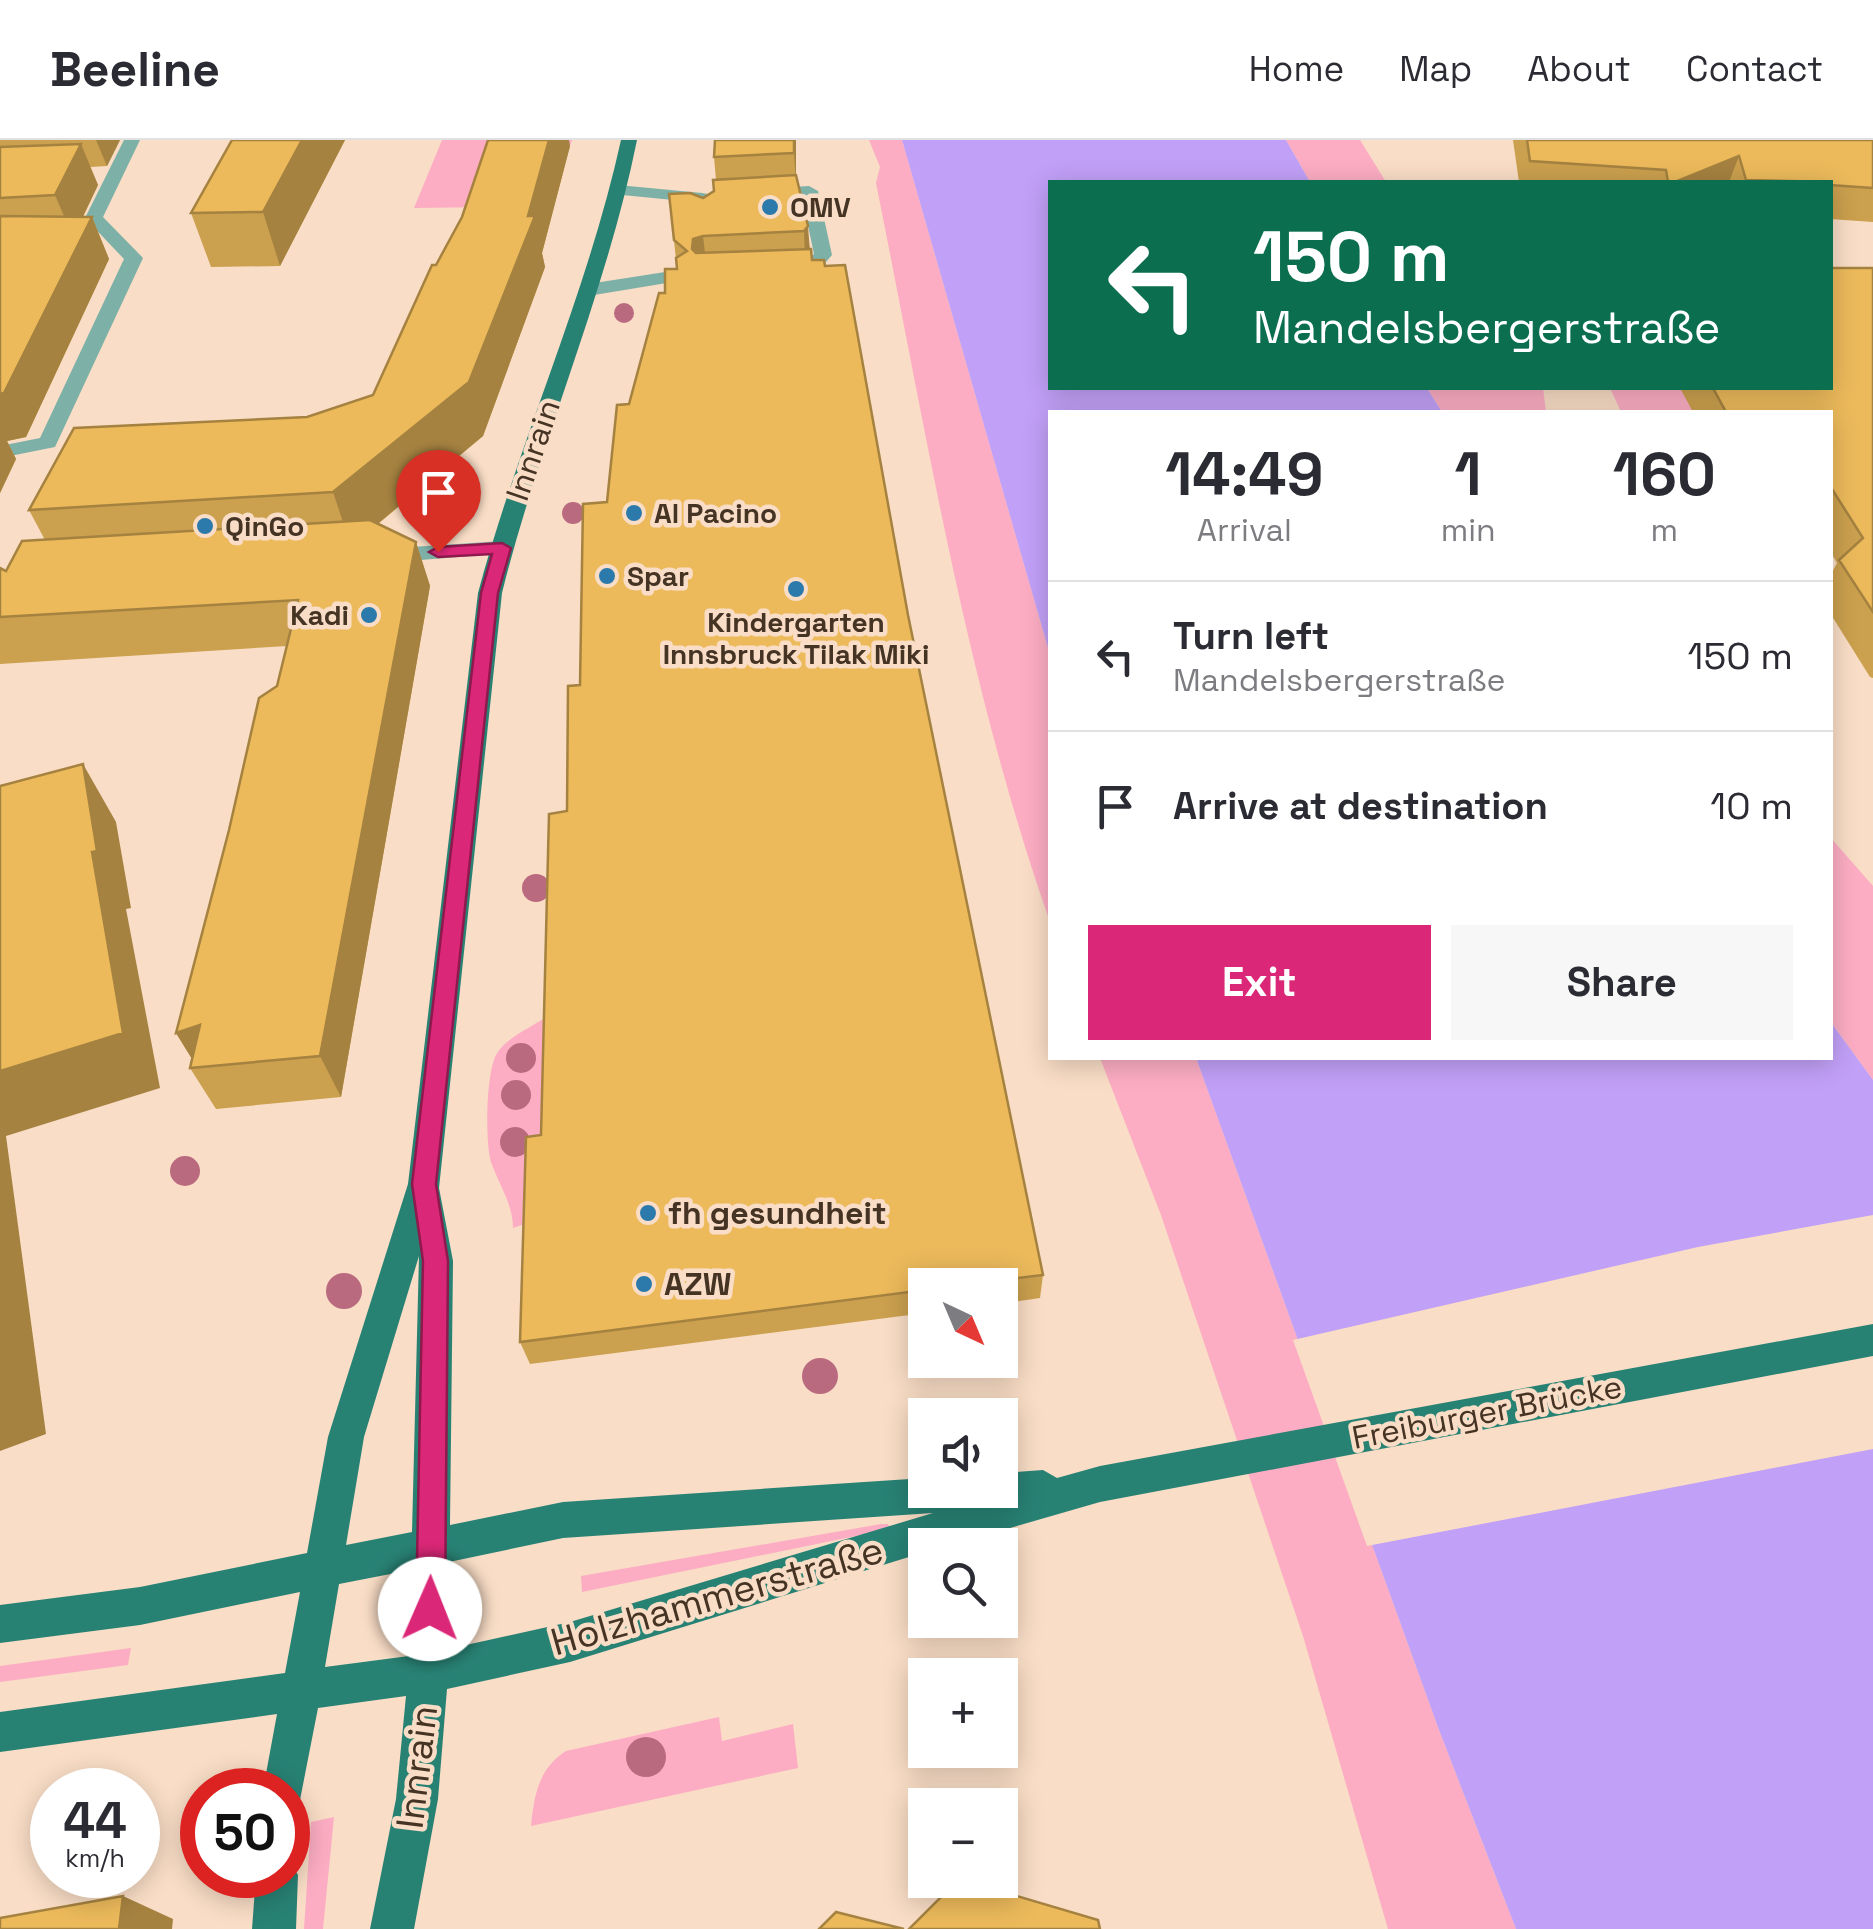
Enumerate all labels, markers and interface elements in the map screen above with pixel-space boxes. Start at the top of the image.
text: Beeline [50,39,220,100]
text: Home [1249,47,1344,91]
text: Map [1399,47,1472,91]
text: About [1527,47,1631,91]
text: Contact [1686,47,1823,91]
place label: OMV [790,189,851,225]
marker: OMV [759,196,781,218]
text: 150 m [1253,212,1450,301]
icon: left [1088,220,1218,350]
text: Mandelsbergerstraße [1253,299,1720,356]
street label: Innrain [497,394,569,506]
text: 14:49 [1165,436,1324,513]
text: 1 [1455,436,1482,513]
text: 160 [1613,436,1716,513]
pin [396,450,481,553]
icon: arrive [411,465,466,520]
place label: Al Pacino [654,495,777,531]
marker: Al Pacino [623,502,645,524]
place label: QinGo [225,508,304,544]
text: Arrival [1197,510,1292,550]
text: min [1441,510,1496,550]
text: m [1651,510,1678,550]
marker: QinGo [194,515,216,537]
place label: Spar [627,558,689,594]
marker: Spar [596,565,618,587]
marker: Kindergarten Innsbruck Tilak Miki [785,578,807,600]
place label: Kadi [290,597,349,633]
marker: Kadi [358,604,380,626]
place label: Kindergarten Innsbruck Tilak Miki [663,604,929,672]
text: Turn left [1173,612,1329,660]
icon: left [1088,629,1143,684]
text: 150 m [1688,632,1793,680]
text: Mandelsbergerstraße [1173,660,1505,700]
icon: arrive [1088,779,1143,834]
text: Arrive at destination [1173,782,1548,830]
text: 10 m [1710,782,1793,830]
button: Exit [1088,925,1431,1040]
button: Share [1451,925,1793,1040]
place label: fh gesundheit [668,1193,887,1233]
marker: fh gesundheit [637,1202,659,1224]
place label: AZW [664,1264,731,1304]
north arrow [908,1268,1018,1378]
map controls [908,1268,1018,1898]
marker: AZW [633,1273,655,1295]
street label: Freiburger Brücke [1349,1366,1625,1458]
button: sound [908,1398,1018,1508]
street label: Holzhammerstraße [545,1526,889,1666]
button: search [908,1528,1018,1638]
position arrow [378,1557,482,1661]
button: + [908,1658,1018,1768]
street label: Innrain [386,1703,448,1831]
speed limit sign: 50 [180,1768,310,1898]
button: − [908,1788,1018,1898]
text: 44 [63,1789,127,1853]
text: km/h [65,1842,125,1874]

